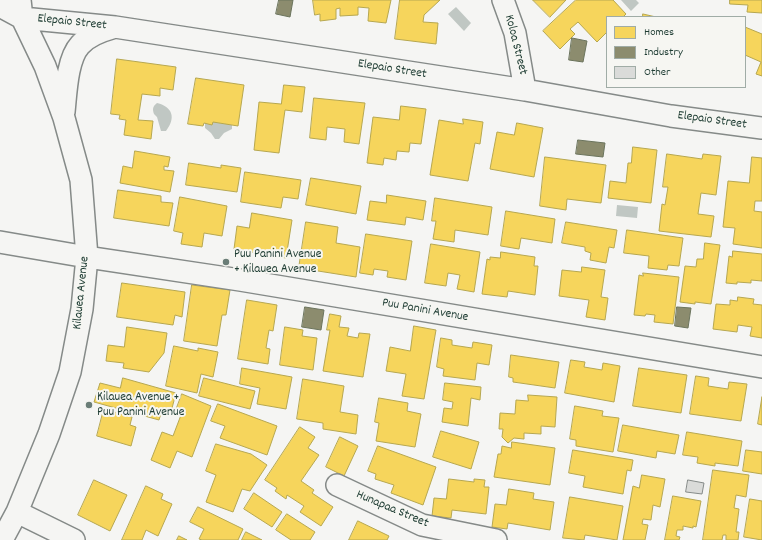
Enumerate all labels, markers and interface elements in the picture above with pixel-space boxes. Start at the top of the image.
street label: Elepaio Street [37,12,107,34]
street label: Koloa Street [500,13,530,77]
legend [606,16,746,88]
text: Homes [644,24,674,41]
text: Industry [644,44,683,61]
street label: Elepaio Street [356,57,428,83]
text: Other [644,64,671,81]
street label: Elepaio Street [676,108,748,134]
place label: Puu Panini Avenue + Kilauea Avenue [234,247,321,278]
street label: Kilauea Avenue [70,256,94,330]
marker: Puu Panini Avenue + Kilauea Avenue [221,257,231,267]
street label: Puu Panini Avenue [381,296,469,326]
place label: Kilauea Avenue + Puu Panini Avenue [97,390,184,421]
marker: Kilauea Avenue + Puu Panini Avenue [84,400,94,410]
street label: Hunapaa Street [353,488,431,532]

